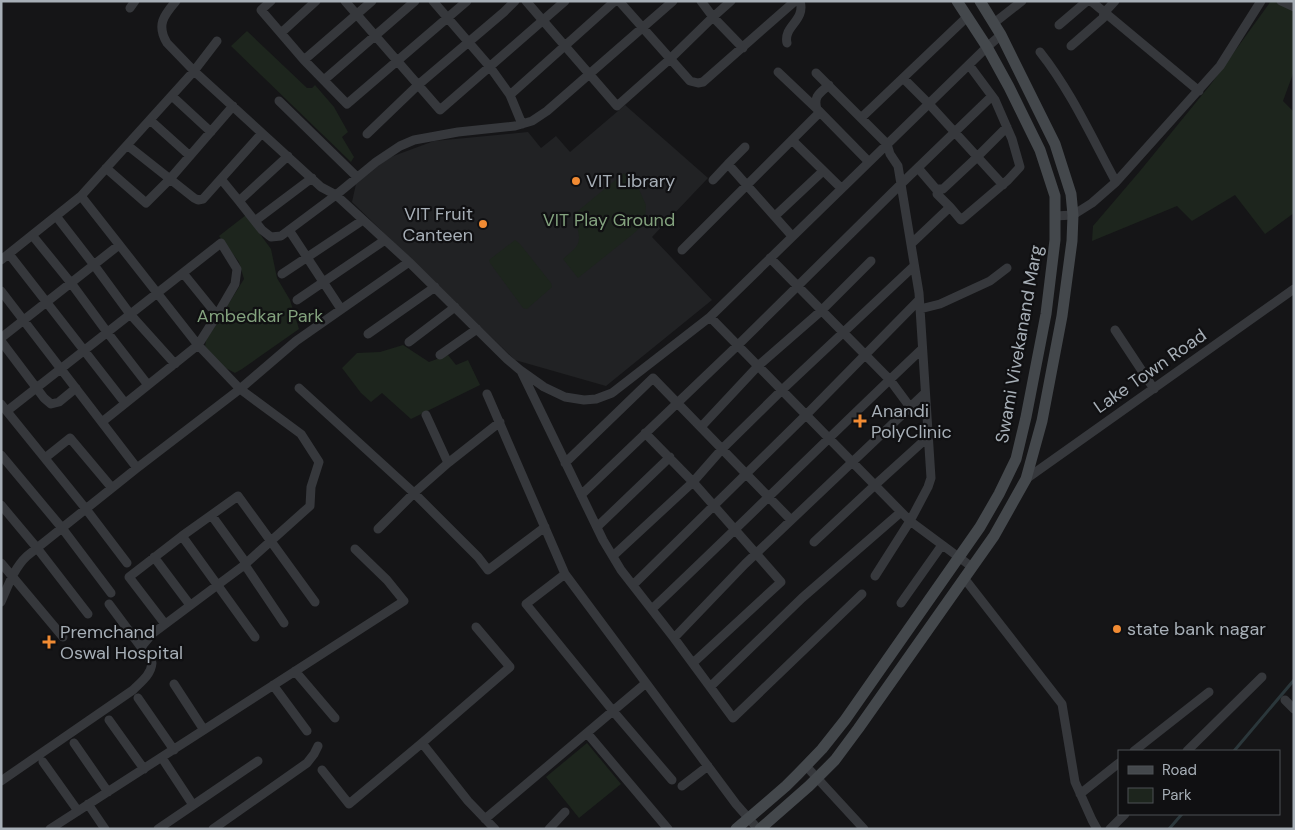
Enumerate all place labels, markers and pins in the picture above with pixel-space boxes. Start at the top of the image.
place label: VIT Library [586,169,675,193]
marker: VIT Library [570,175,582,187]
place label: VIT Fruit Canteen [402,202,473,247]
marker: VIT Fruit Canteen [477,218,489,230]
place label: Anandi PolyClinic [871,399,952,444]
marker: Anandi PolyClinic [853,414,867,428]
place label: state bank nagar [1127,617,1266,641]
place label: Premchand Oswal Hospital [60,620,183,665]
marker: state bank nagar [1111,623,1123,635]
marker: Premchand Oswal Hospital [42,635,56,649]

